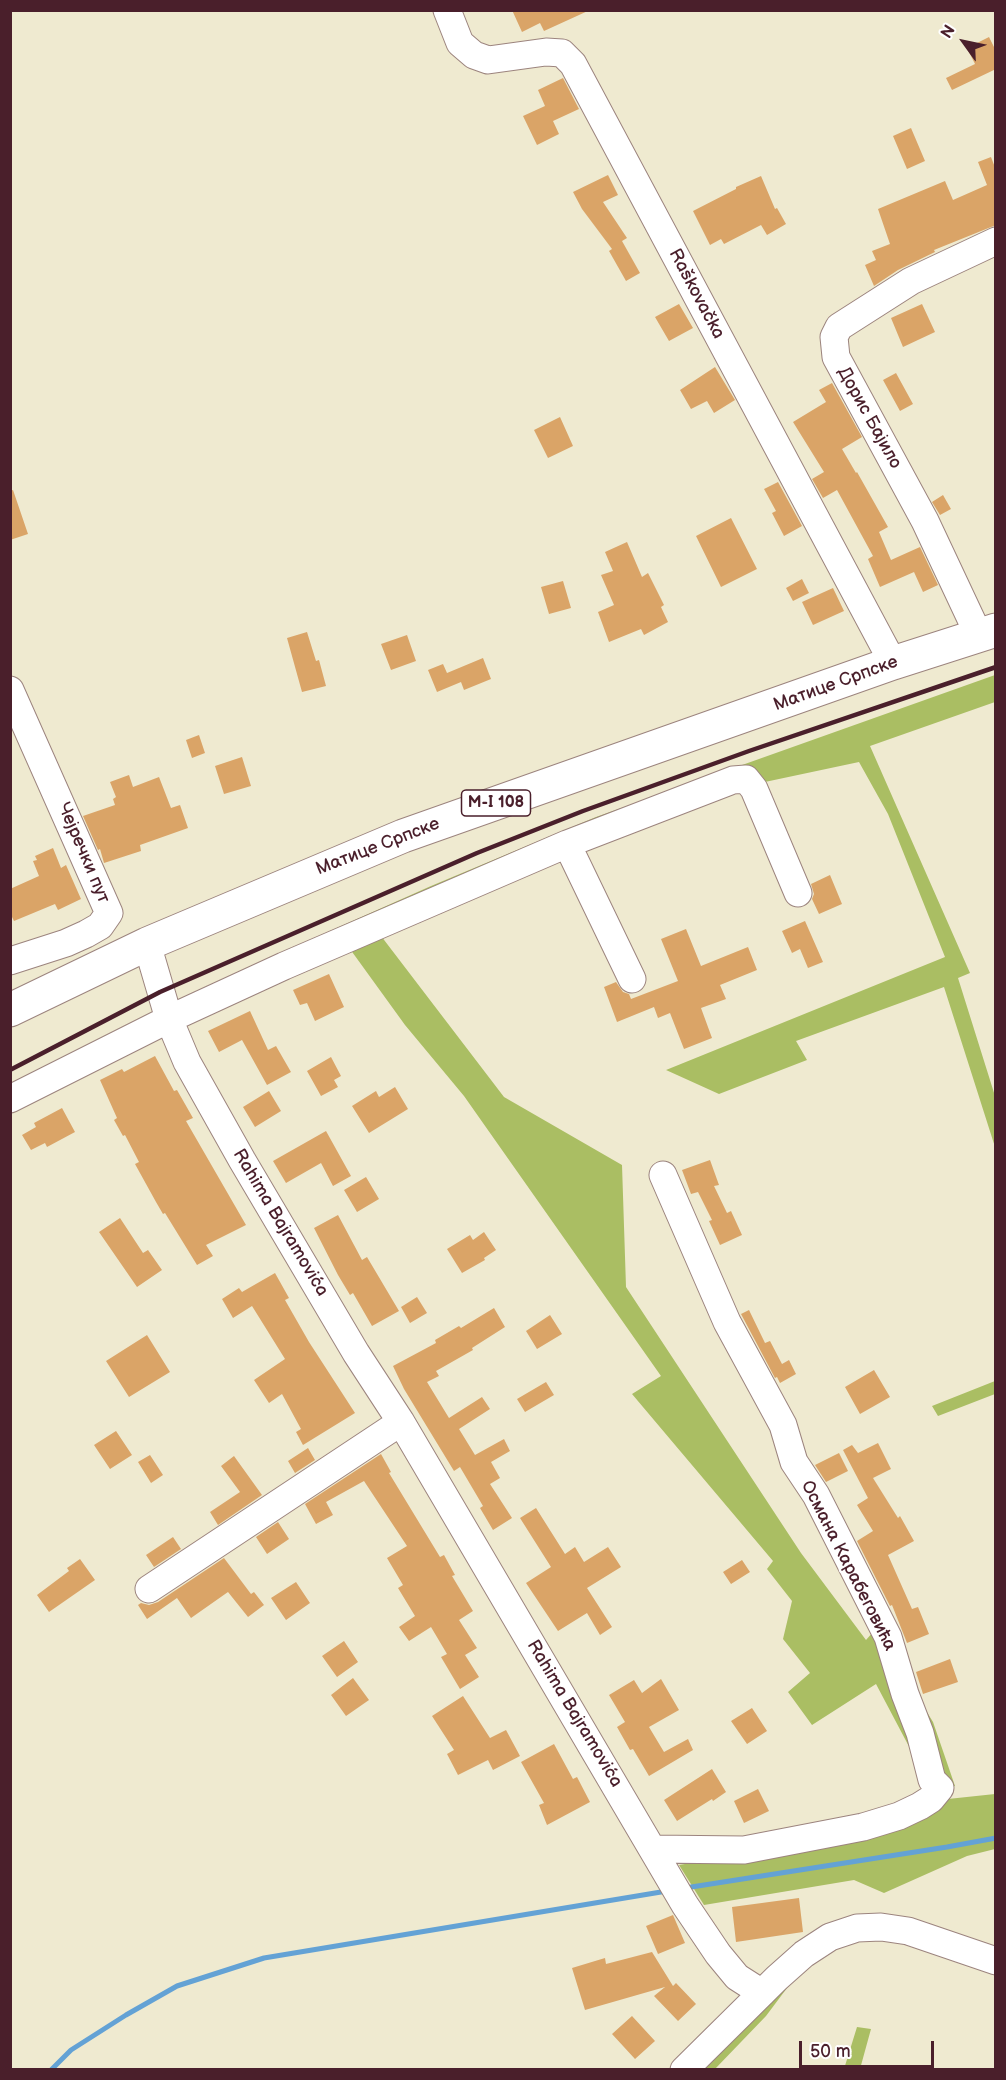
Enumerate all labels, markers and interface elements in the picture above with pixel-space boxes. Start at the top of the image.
north arrow [934,12,994,72]
text: N [937,22,960,42]
street label: Raškovačka [663,245,729,343]
street label: Дорис Бајило [832,363,906,473]
street label: Матице Српске [771,651,901,717]
road number: M-I 108 [462,790,530,816]
street label: Чејречки пут [52,799,114,907]
street label: Матице Српске [313,813,443,881]
street label: Rahima Bajramovića [227,1145,333,1301]
street label: Османа Карабеговића [796,1477,900,1655]
street label: Rahima Bajramovića [521,1636,627,1792]
scale bar [802,2029,937,2067]
text: 50 m [810,2041,851,2062]

